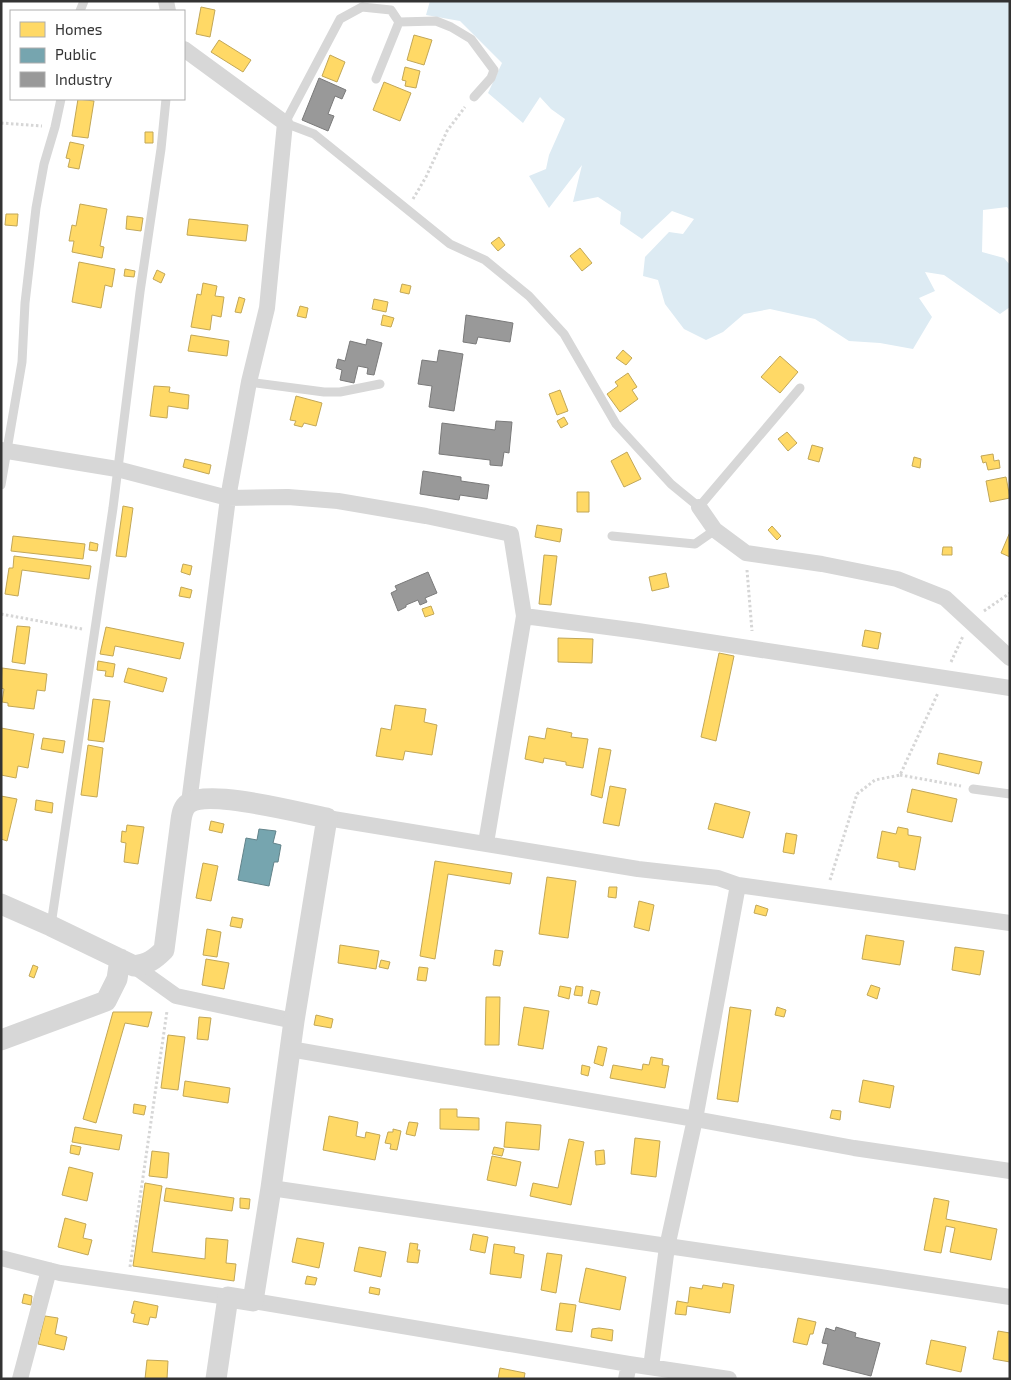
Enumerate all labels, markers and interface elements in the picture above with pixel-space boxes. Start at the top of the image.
legend [10,10,185,100]
text: Homes [55,20,102,38]
text: Public [55,45,96,63]
text: Industry [55,70,112,88]

